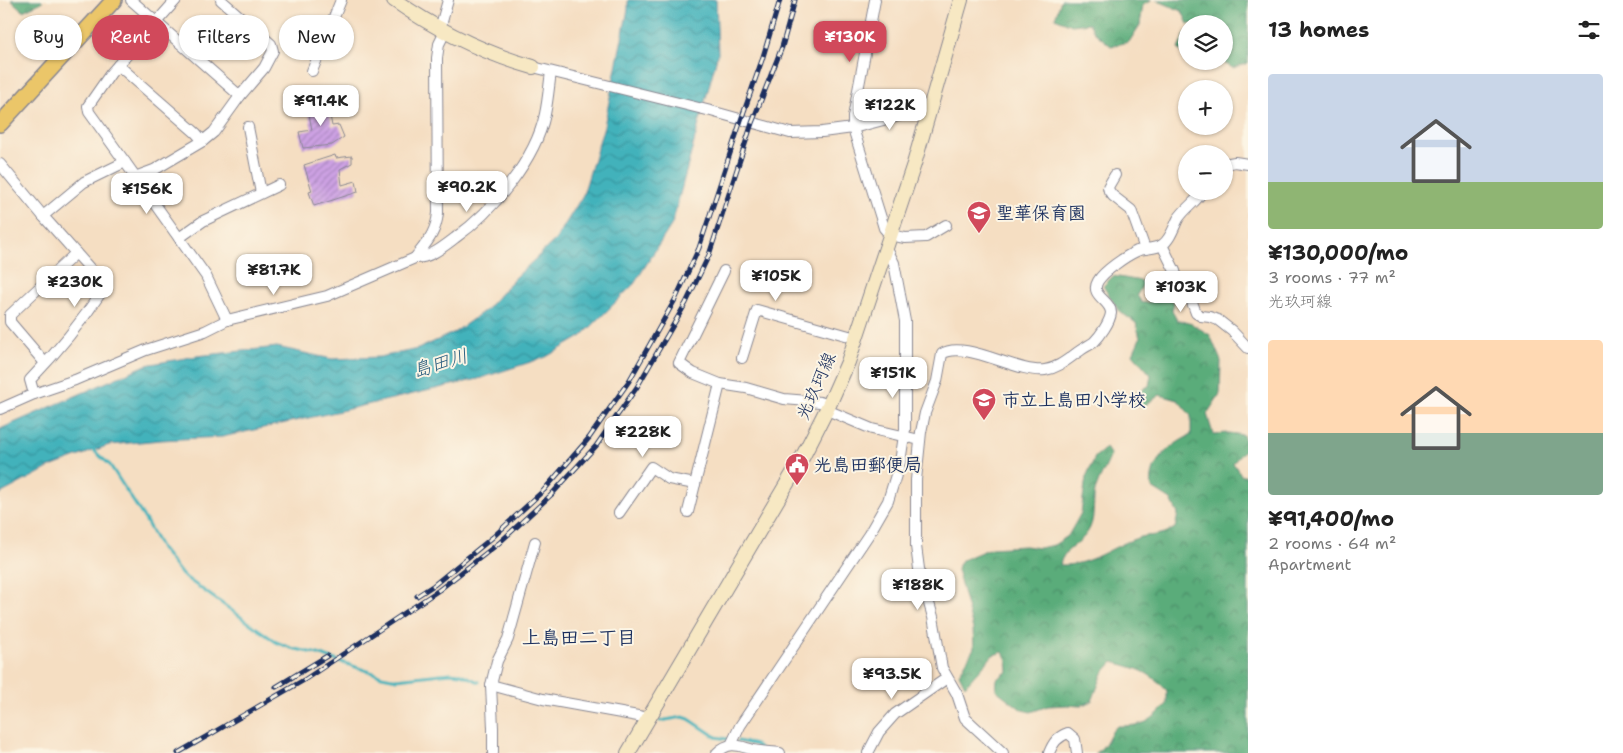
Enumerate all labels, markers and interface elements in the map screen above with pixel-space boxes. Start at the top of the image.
chip: Buy [15,15,82,60]
chip: Rent [92,15,169,60]
chip: Filters [179,15,269,60]
chip: New [279,15,354,60]
map controls [1178,15,1233,200]
button: layers [1178,15,1233,70]
text: 13 homes [1268,16,1369,44]
icon: filters [1575,16,1603,44]
pin: ¥130K [815,20,885,63]
text: ¥130K [824,26,876,47]
button: + [1178,80,1233,135]
pin: ¥91.4K [280,84,362,127]
pin: ¥122K [855,88,925,131]
text: ¥91.4K [294,90,348,111]
text: ¥122K [865,94,915,115]
icon: home [1391,106,1481,196]
button: − [1178,145,1233,200]
pin: ¥90.2K [426,170,508,213]
pin: ¥156K [112,172,182,215]
text: ¥90.2K [438,176,496,197]
text: ¥156K [122,178,172,199]
school or university icon: 聖華保育園 [966,200,992,234]
place label: 聖華保育園 [996,201,1086,225]
text: ¥130,000/mo [1268,239,1409,267]
pin: ¥81.7K [233,254,315,296]
text: ¥81.7K [247,259,301,280]
pin: ¥105K [741,260,811,302]
text: ¥105K [751,265,801,286]
pin: ¥230K [40,266,110,308]
text: 3 rooms · 77 m² [1268,267,1396,288]
pin: ¥103K [1146,270,1216,313]
text: ¥230K [47,271,103,292]
text: ¥103K [1156,276,1206,297]
text: 光玖珂線 [1268,291,1332,312]
water label: 島田川 [409,343,471,383]
street label: 光玖珂線 [790,348,842,424]
pin: ¥151K [858,356,928,399]
text: ¥151K [870,362,916,383]
icon: home [1391,373,1481,463]
school or university icon: 市立上島田小学校 [971,387,997,421]
place label: 市立上島田小学校 [1002,388,1146,412]
pin: ¥228K [608,416,678,458]
text: ¥228K [615,421,671,442]
public building icon: 光島田郵便局 [784,452,810,486]
place label: 光島田郵便局 [814,453,922,477]
text: ¥91,400/mo [1268,505,1394,533]
text: 2 rooms · 64 m² [1268,533,1396,554]
text: Apartment [1268,554,1351,575]
pin: ¥188K [883,568,953,611]
text: ¥188K [892,574,944,595]
district label: 上島田二丁目 [522,625,636,650]
pin: ¥93.5K [851,658,933,700]
text: ¥93.5K [863,663,921,684]

